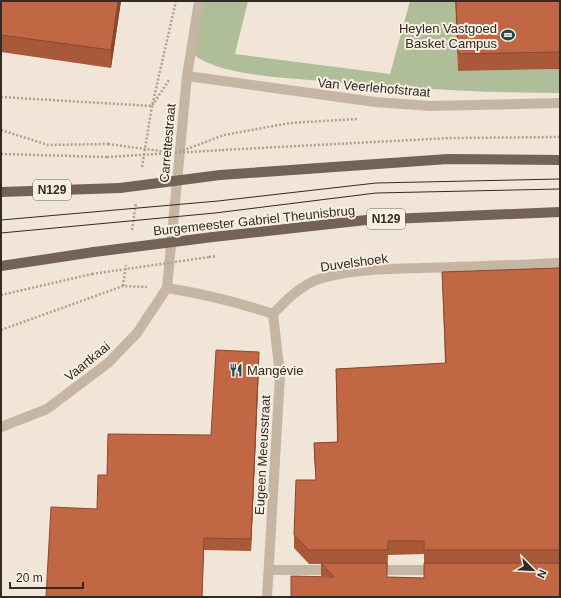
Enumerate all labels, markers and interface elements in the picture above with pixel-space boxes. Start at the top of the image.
place label: Heylen Vastgoed Basket Campus [399,21,497,51]
sports icon: Heylen Vastgoed Basket Campus [500,27,516,43]
street label: Van Veerlehofstraat [317,75,431,100]
street label: Carrettestraat [157,102,178,183]
road number: N129 [33,180,71,200]
street label: Burgemeester Gabriel Theunisbrug [152,202,356,239]
road number: N129 [367,209,405,229]
street label: Duvelshoek [319,250,389,275]
street label: Vaartkaai [62,339,113,384]
restaurant icon: Mangévie [228,362,244,378]
place label: Mangévie [247,363,303,378]
street label: Eugeen Meeusstraat [252,394,273,515]
north arrow [513,550,553,590]
scale bar [10,564,83,590]
text: N [535,568,549,580]
text: 20 m [16,571,43,585]

